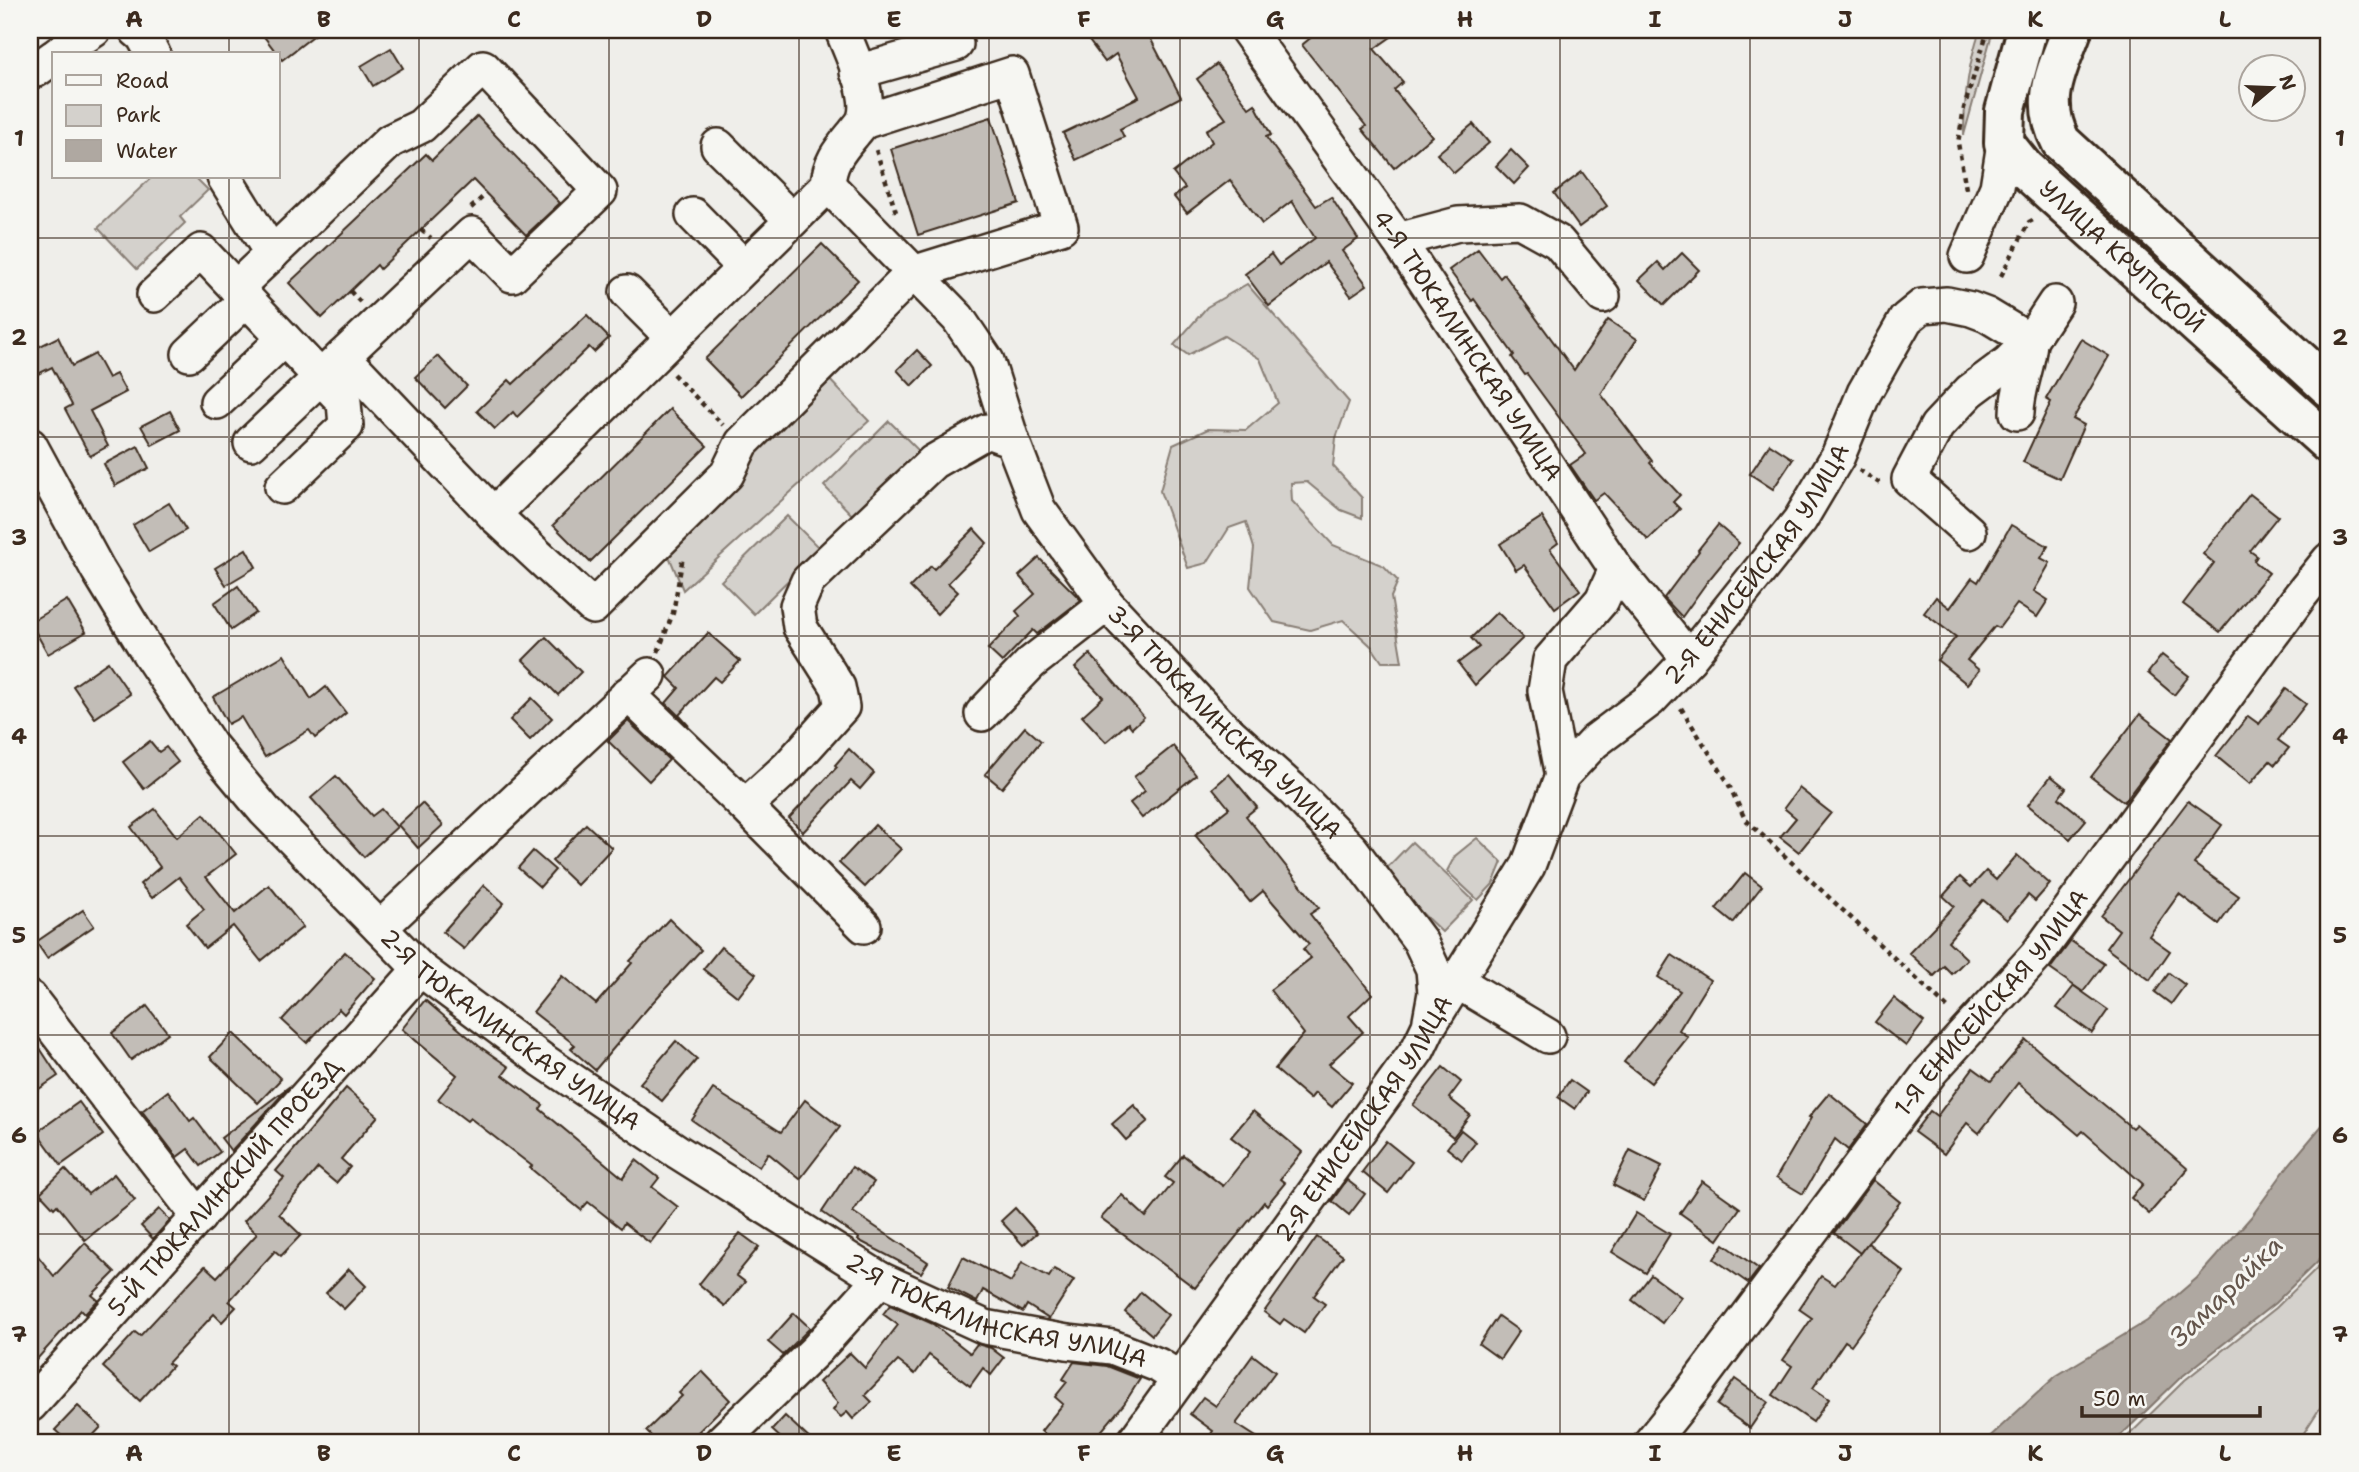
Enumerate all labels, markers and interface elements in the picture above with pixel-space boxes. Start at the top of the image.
text: A [125,4,143,34]
text: B [317,4,331,34]
text: C [507,4,521,34]
text: D [696,4,712,34]
text: E [886,4,902,34]
text: F [1077,4,1091,34]
text: G [1266,4,1285,34]
text: H [1457,4,1473,34]
text: I [1649,4,1662,34]
text: J [1838,4,1852,34]
text: K [2027,4,2043,34]
text: L [2219,4,2231,34]
legend [52,52,280,178]
north arrow [2236,52,2306,122]
text: Road [116,67,169,95]
text: N [2273,71,2302,94]
text: Park [116,101,161,129]
text: 1 [14,123,24,153]
text: 1 [2335,123,2345,153]
text: Water [116,137,178,165]
street label: УЛИЦА КРУПСКОЙ [2032,173,2212,340]
street label: 4-Я ТЮКАЛИНСКАЯ УЛИЦА [1365,203,1569,488]
text: 2 [11,322,27,352]
text: 2 [2332,322,2348,352]
street label: 2-Я ЕНИСЕЙСКАЯ УЛИЦА [1657,440,1857,691]
text: 3 [11,522,27,552]
text: 3 [2332,522,2348,552]
street label: 3-Я ТЮКАЛИНСКАЯ УЛИЦА [1100,598,1349,846]
text: 4 [11,721,27,751]
text: 4 [2332,721,2348,751]
street label: 1-Я ЕНИСЕЙСКАЯ УЛИЦА [1887,883,2096,1123]
text: 5 [12,920,26,950]
text: 5 [2333,920,2347,950]
street label: 2-Я ТЮКАЛИНСКАЯ УЛИЦА [373,922,647,1138]
street label: 2-Я ЕНИСЕЙСКАЯ УЛИЦА [1268,989,1460,1248]
street label: 5-Й ТЮКАЛИНСКИЙ ПРОЕЗД [101,1051,349,1323]
text: 6 [11,1120,27,1150]
text: 6 [2332,1120,2348,1150]
water label: Замарайка [2161,1227,2290,1354]
street label: 2-Я ТЮКАЛИНСКАЯ УЛИЦА [840,1246,1152,1375]
text: 7 [11,1319,27,1349]
text: 7 [2332,1319,2348,1349]
scale bar [2082,1374,2261,1418]
text: 50 m [2093,1385,2146,1413]
text: A [125,1438,143,1468]
text: B [317,1438,331,1468]
text: C [507,1438,521,1468]
text: D [696,1438,712,1468]
text: E [886,1438,902,1468]
text: F [1077,1438,1091,1468]
text: G [1266,1438,1285,1468]
text: H [1457,1438,1473,1468]
text: I [1649,1438,1662,1468]
text: J [1838,1438,1852,1468]
text: K [2027,1438,2043,1468]
text: L [2219,1438,2231,1468]

